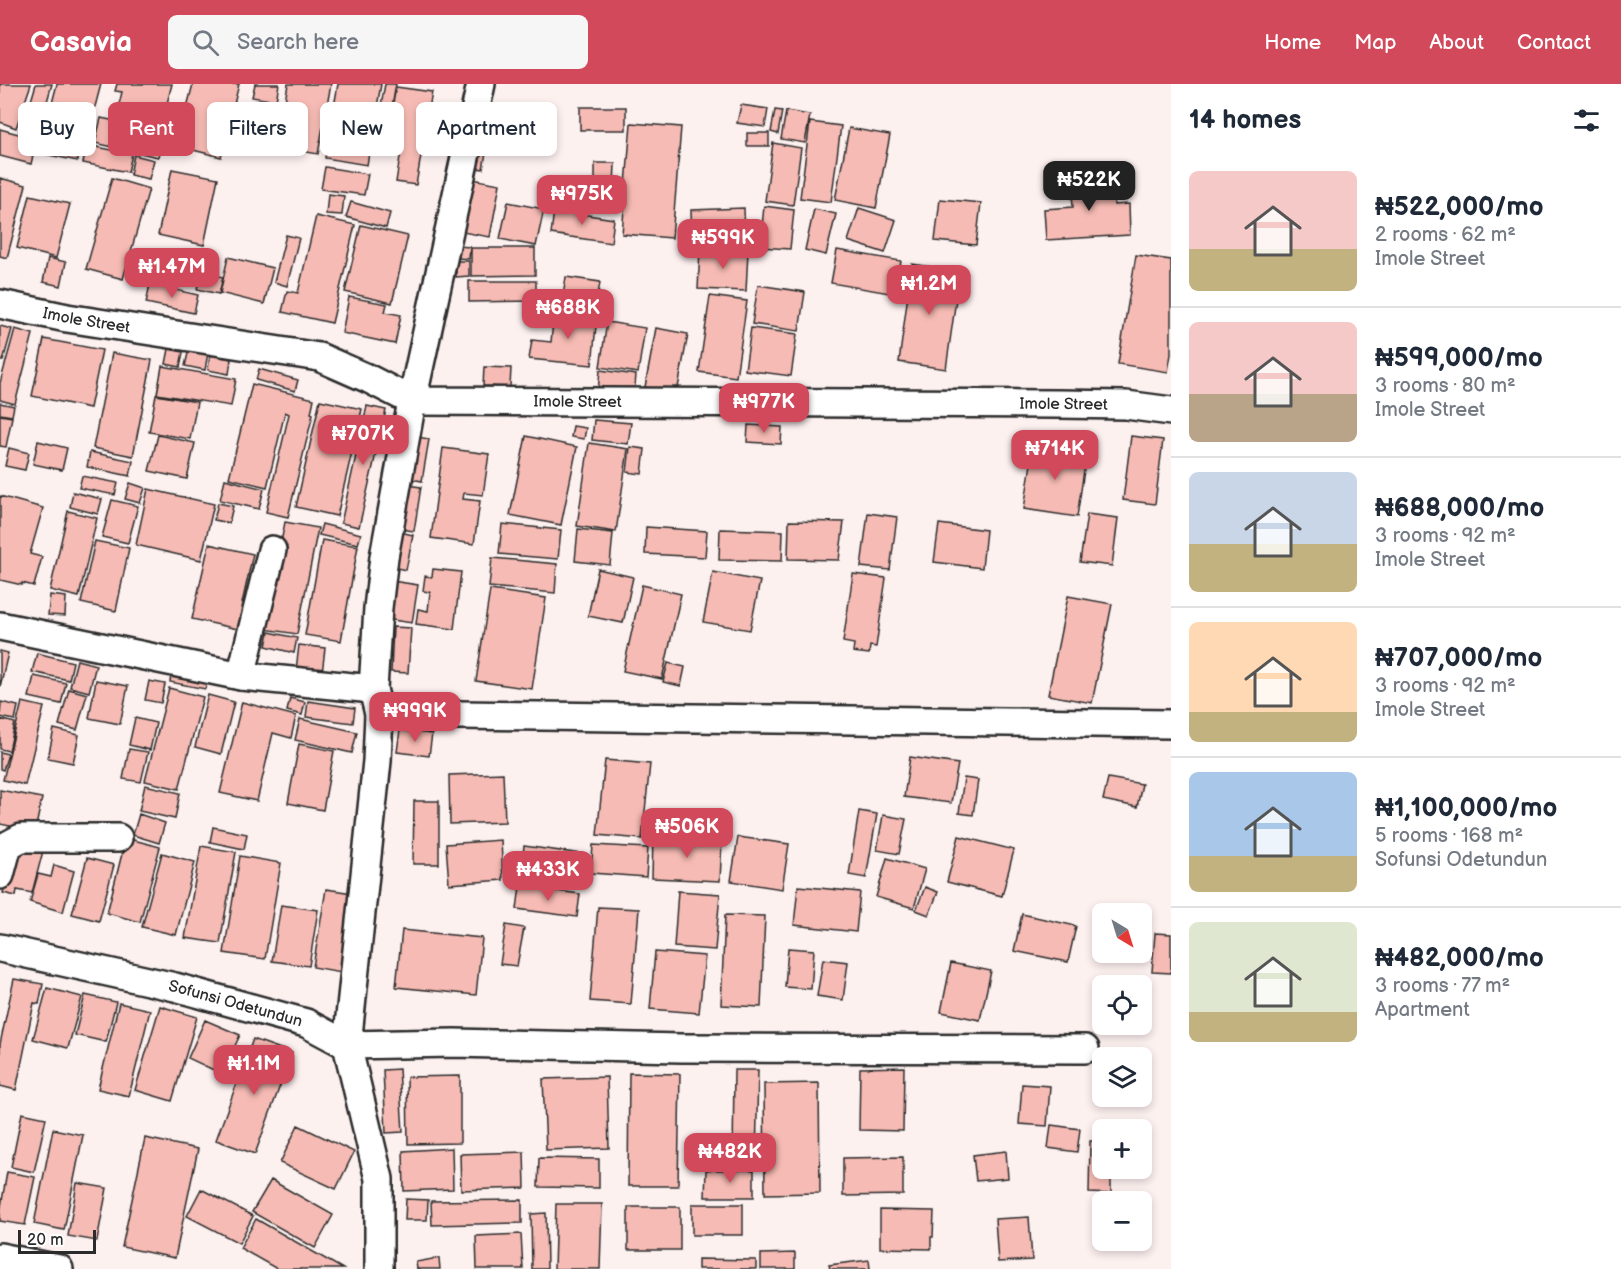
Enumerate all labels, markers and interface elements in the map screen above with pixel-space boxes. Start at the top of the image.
search box [168,15,588,69]
text: Casavia [30,26,132,59]
icon: search [189,26,222,59]
text: Search here [237,29,359,56]
text: Home [1264,30,1321,55]
text: Map [1354,30,1396,55]
text: About [1429,30,1484,55]
text: Contact [1517,30,1591,55]
chip: Buy [18,102,96,156]
chip: Rent [108,102,195,156]
chip: Filters [207,102,308,156]
chip: New [320,102,404,156]
chip: Apartment [416,102,557,156]
icon: filters [1570,104,1603,137]
text: 14 homes [1189,105,1301,136]
pin: ₦522K [1047,161,1131,212]
text: ₦522K [1057,168,1121,192]
pin: ₦975K [540,175,624,226]
text: ₦975K [551,182,613,206]
text: ₦522,000/mo [1375,192,1543,223]
icon: home [1237,195,1309,267]
pin: ₦599K [681,219,765,270]
text: 2 rooms · 62 m² [1375,223,1516,247]
text: ₦599K [691,226,755,250]
text: Imole Street [1375,247,1485,271]
pin: ₦1.47M [123,248,221,299]
text: ₦1.47M [138,255,206,279]
pin: ₦1.2M [887,265,971,316]
text: ₦1.2M [901,272,957,296]
pin: ₦688K [526,289,610,340]
text: ₦688K [536,296,600,320]
street label: Imole Street [41,304,131,337]
text: ₦599,000/mo [1375,343,1543,374]
icon: home [1237,346,1309,418]
text: 3 rooms · 80 m² [1375,374,1516,398]
pin: ₦977K [722,383,806,434]
text: ₦977K [733,390,795,414]
street label: Imole Street [533,392,622,411]
street label: Imole Street [1019,394,1108,414]
text: Imole Street [1375,398,1485,422]
pin: ₦707K [321,415,405,466]
text: ₦707K [332,422,394,446]
pin: ₦714K [1013,430,1097,481]
text: ₦714K [1025,437,1085,461]
text: ₦688,000/mo [1375,493,1544,524]
icon: home [1237,496,1309,568]
text: 3 rooms · 92 m² [1375,524,1516,548]
text: Imole Street [1375,548,1485,572]
text: ₦707,000/mo [1375,643,1542,674]
icon: home [1237,646,1309,718]
text: 3 rooms · 92 m² [1375,674,1516,698]
pin: ₦999K [373,692,457,743]
text: Imole Street [1375,698,1485,722]
text: ₦999K [383,699,447,723]
text: ₦1,100,000/mo [1375,793,1557,824]
icon: home [1237,796,1309,868]
pin: ₦506K [645,808,729,859]
text: ₦506K [655,815,719,839]
text: 5 rooms · 168 m² [1375,824,1523,848]
text: Sofunsi Odetundun [1375,848,1547,872]
pin: ₦433K [506,851,590,902]
text: ₦433K [516,858,580,882]
north arrow [1092,903,1152,963]
map controls [1092,903,1152,1251]
text: ₦482,000/mo [1375,943,1544,974]
icon: home [1237,946,1309,1018]
text: 3 rooms · 77 m² [1375,974,1510,998]
button: locate [1092,975,1152,1035]
street label: Sofunsi Odetundun [167,976,304,1031]
text: Apartment [1375,998,1470,1022]
pin: ₦1.1M [212,1045,296,1096]
button: layers [1092,1047,1152,1107]
text: ₦1.1M [228,1052,280,1076]
button: + [1092,1119,1152,1179]
pin: ₦482K [688,1133,772,1184]
text: ₦482K [698,1140,762,1164]
button: − [1092,1191,1152,1251]
scale bar [18,1227,96,1254]
text: 20 m [27,1231,63,1250]

